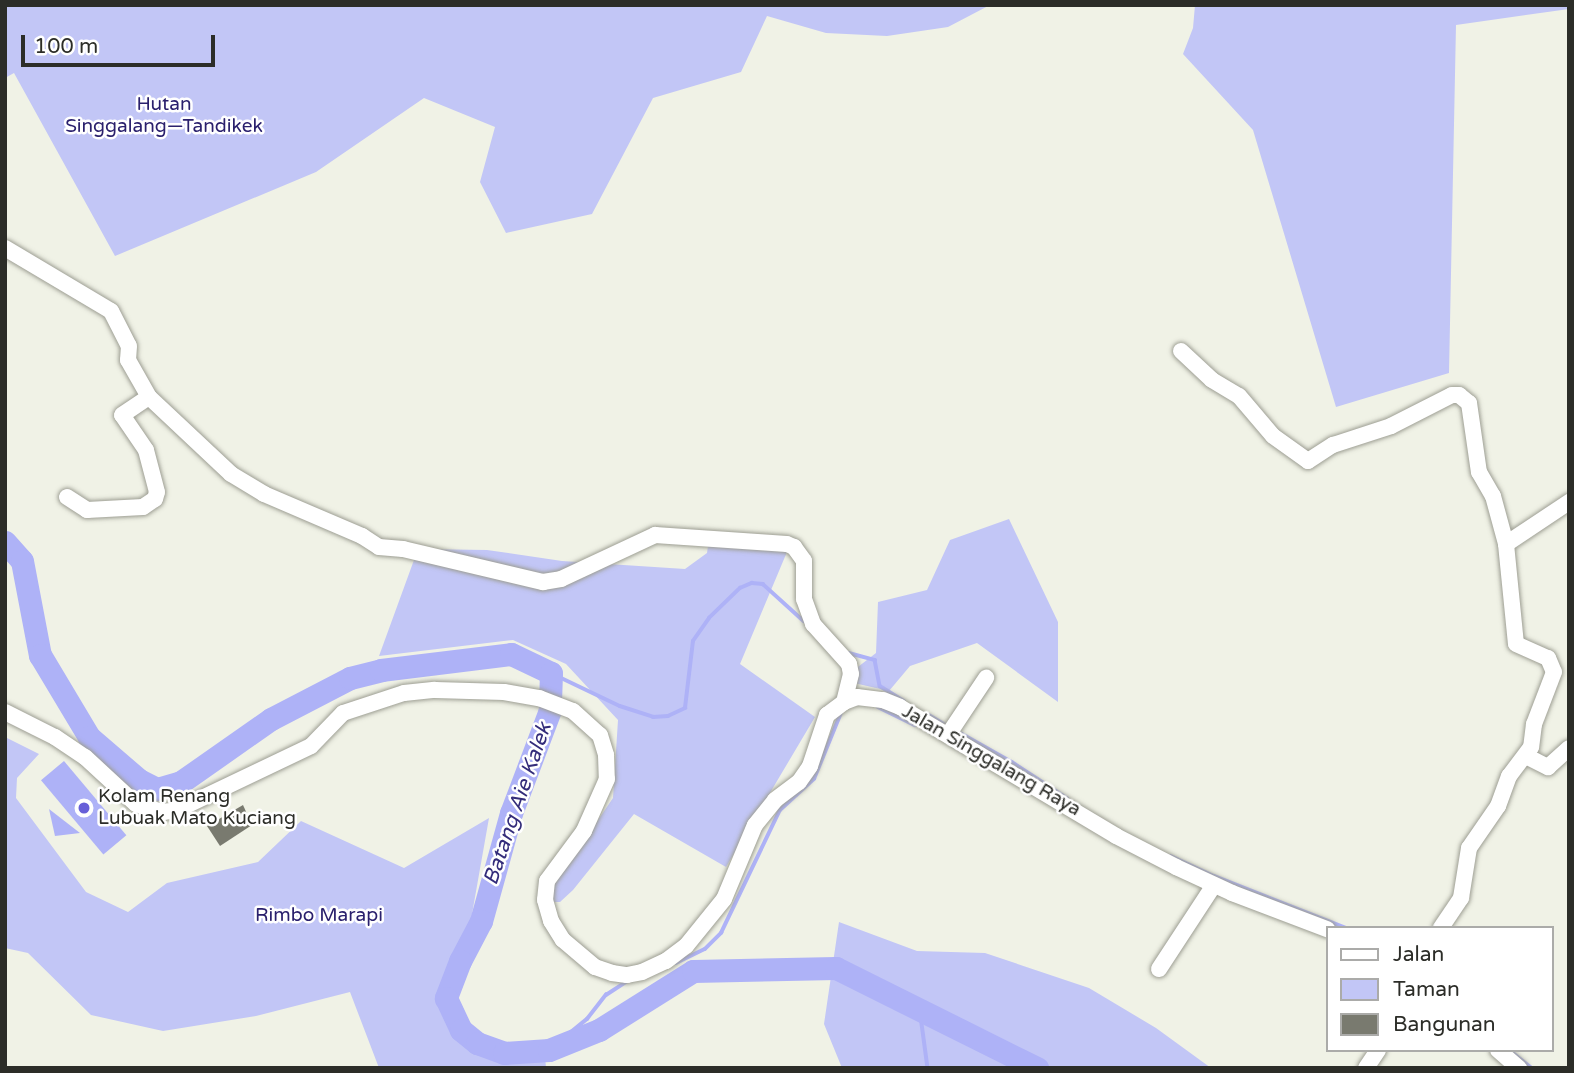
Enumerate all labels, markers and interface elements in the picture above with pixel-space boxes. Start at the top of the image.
scale bar [24,21,219,65]
text: 100 m [34,34,98,59]
park label: Hutan Singgalang—Tandikek [65,94,263,138]
street label: Jalan Singgalang Raya [898,700,1084,822]
water label: Batang Aie Kalek [478,720,558,888]
place label: Kolam Renang Lubuak Mato Kuciang [98,786,296,830]
marker: Kolam Renang Lubuak Mato Kuciang [76,800,92,816]
park label: Rimbo Marapi [255,905,383,927]
legend [1326,926,1553,1052]
text: Jalan [1393,942,1444,967]
text: Taman [1393,977,1460,1002]
text: Bangunan [1393,1012,1496,1037]

